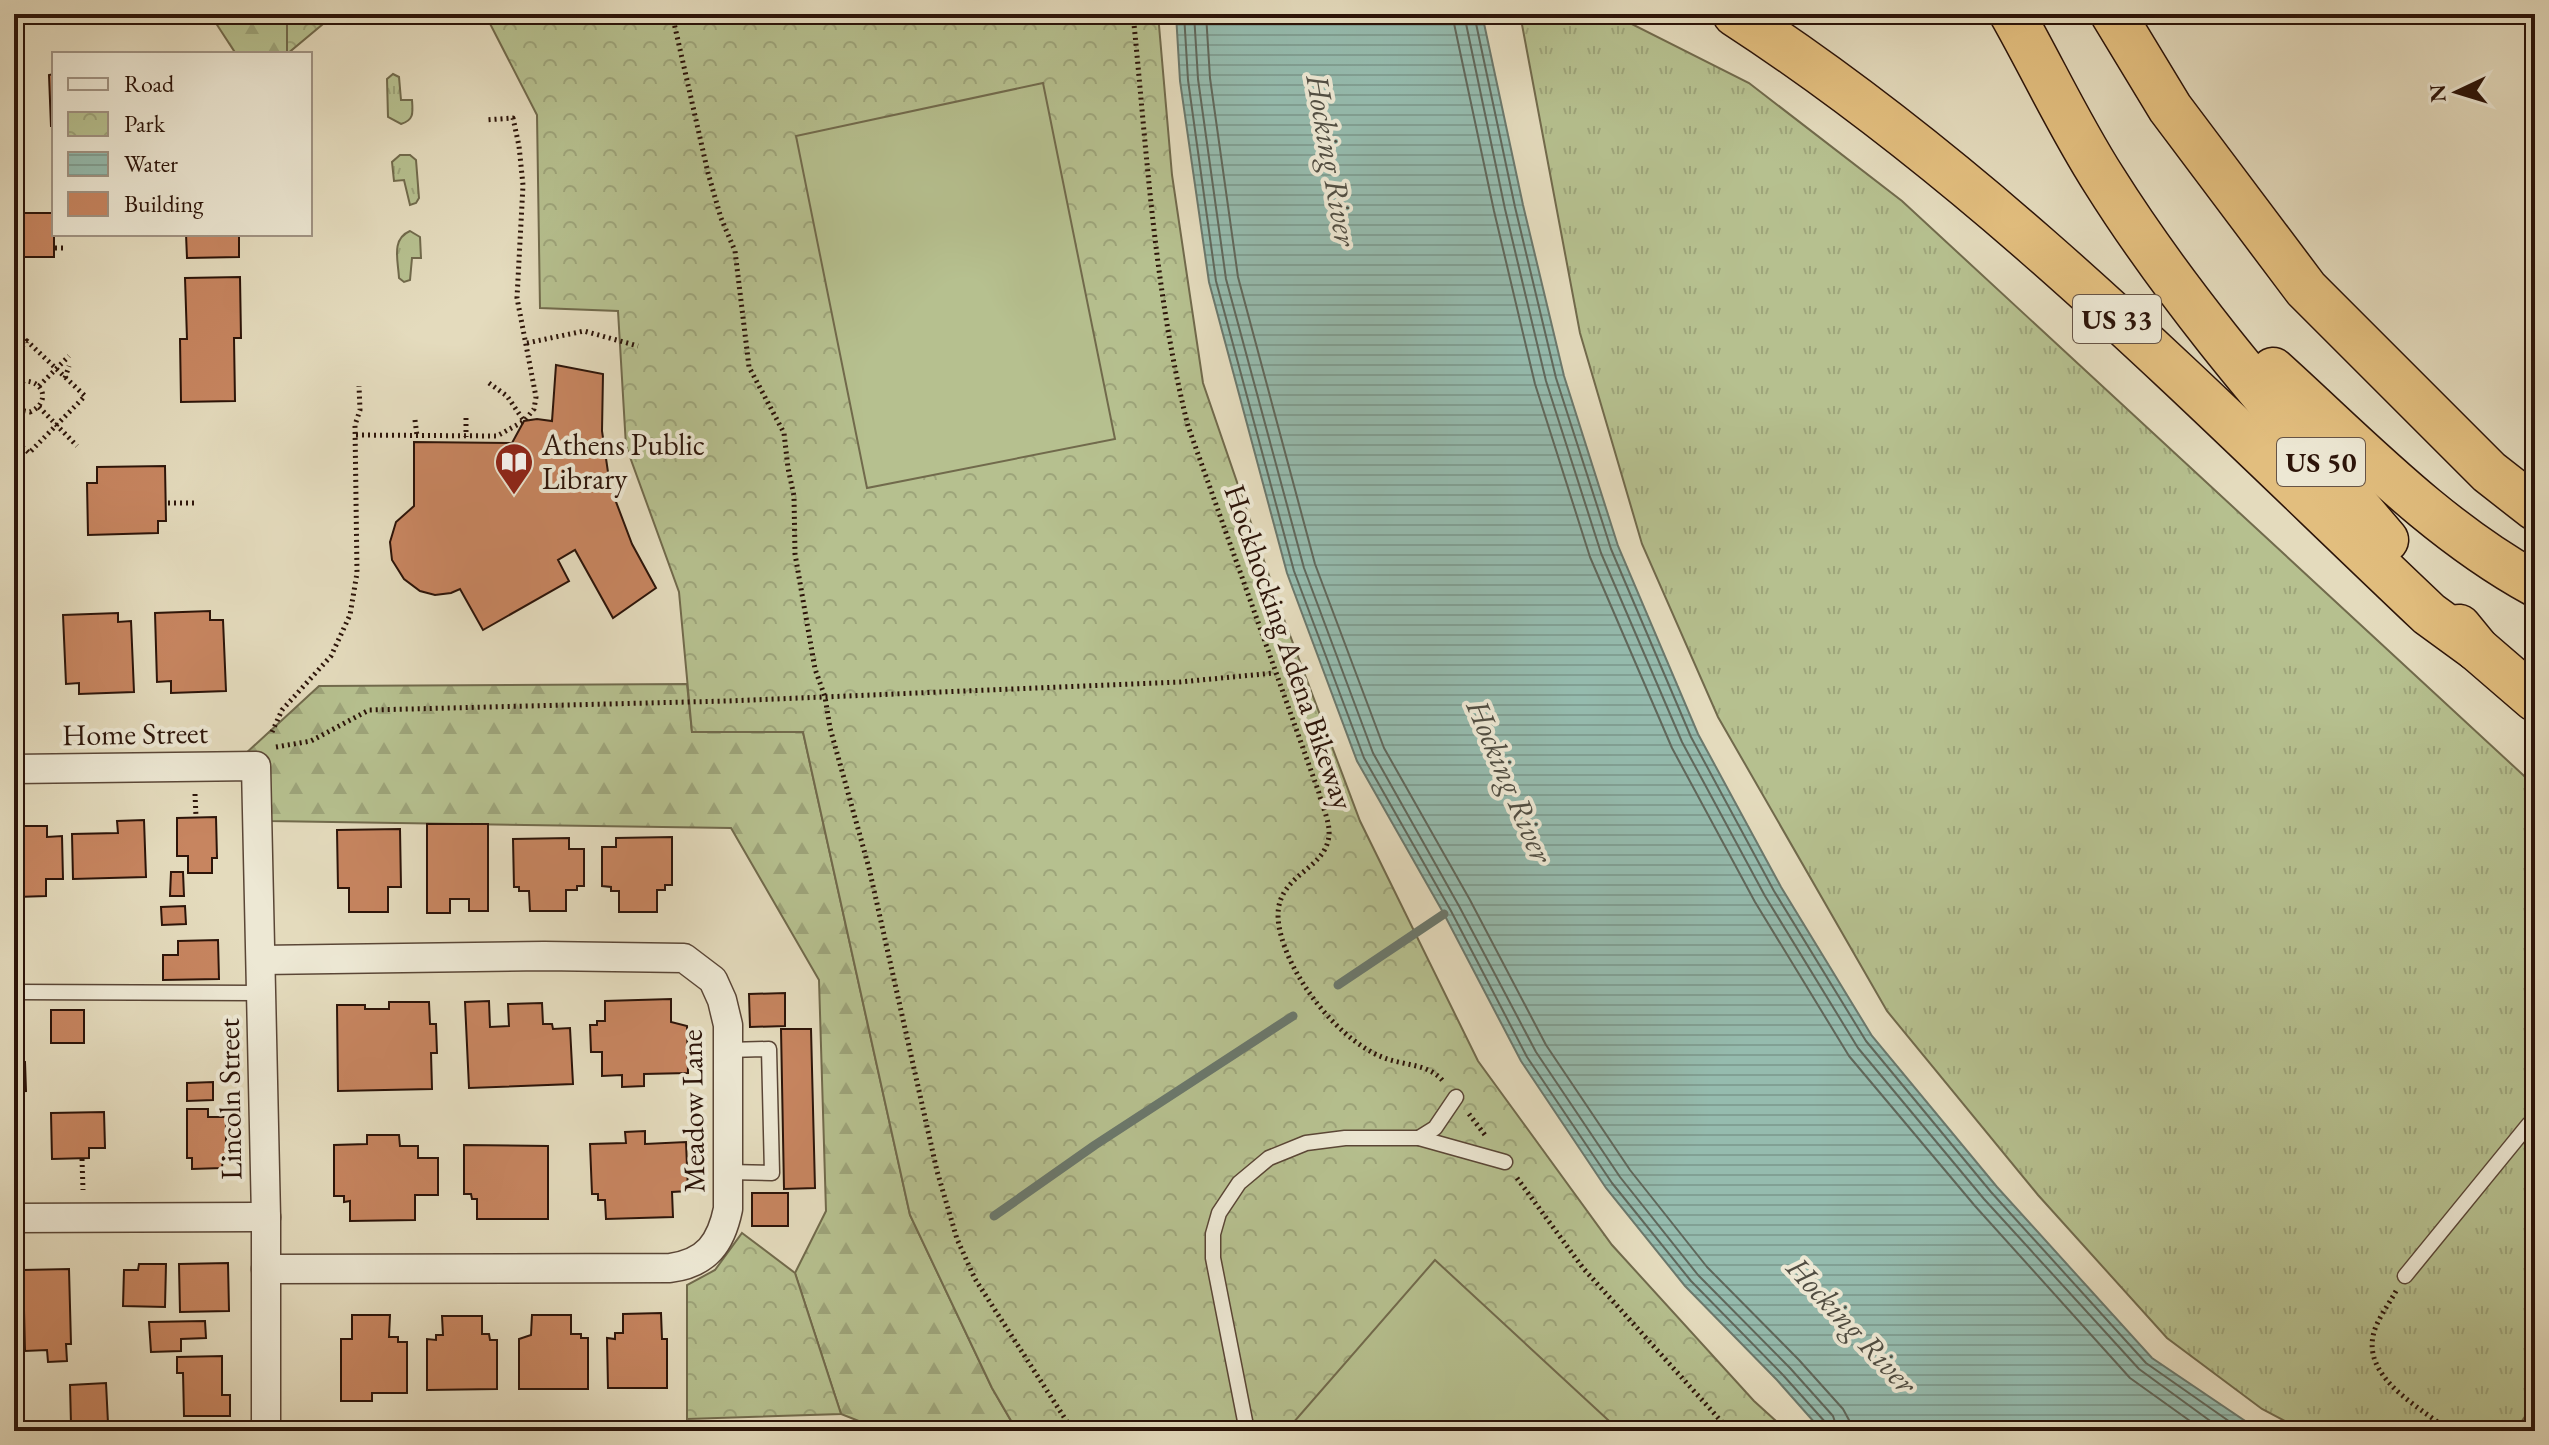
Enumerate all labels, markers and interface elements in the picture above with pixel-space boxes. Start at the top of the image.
legend [52,52,312,236]
north arrow [2417,52,2497,132]
text: Road [124,68,175,99]
water label: Hocking River [1296,70,1368,251]
text: N [2422,83,2453,103]
text: Park [124,108,166,139]
text: Water [124,148,178,179]
text: Building [124,188,204,219]
road number: US 33 [2073,295,2161,343]
place label: Athens Public Library [541,425,705,498]
road number: US 50 [2277,438,2365,486]
library icon: Athens Public Library [493,441,535,496]
street label: Hockhocking Adena Bikeway [1215,479,1364,815]
water label: Hocking River [1456,692,1564,871]
street label: Home Street [62,713,209,754]
street label: Lincoln Street [209,1017,250,1180]
street label: Meadow Lane [672,1029,713,1193]
water label: Hocking River [1777,1247,1928,1404]

